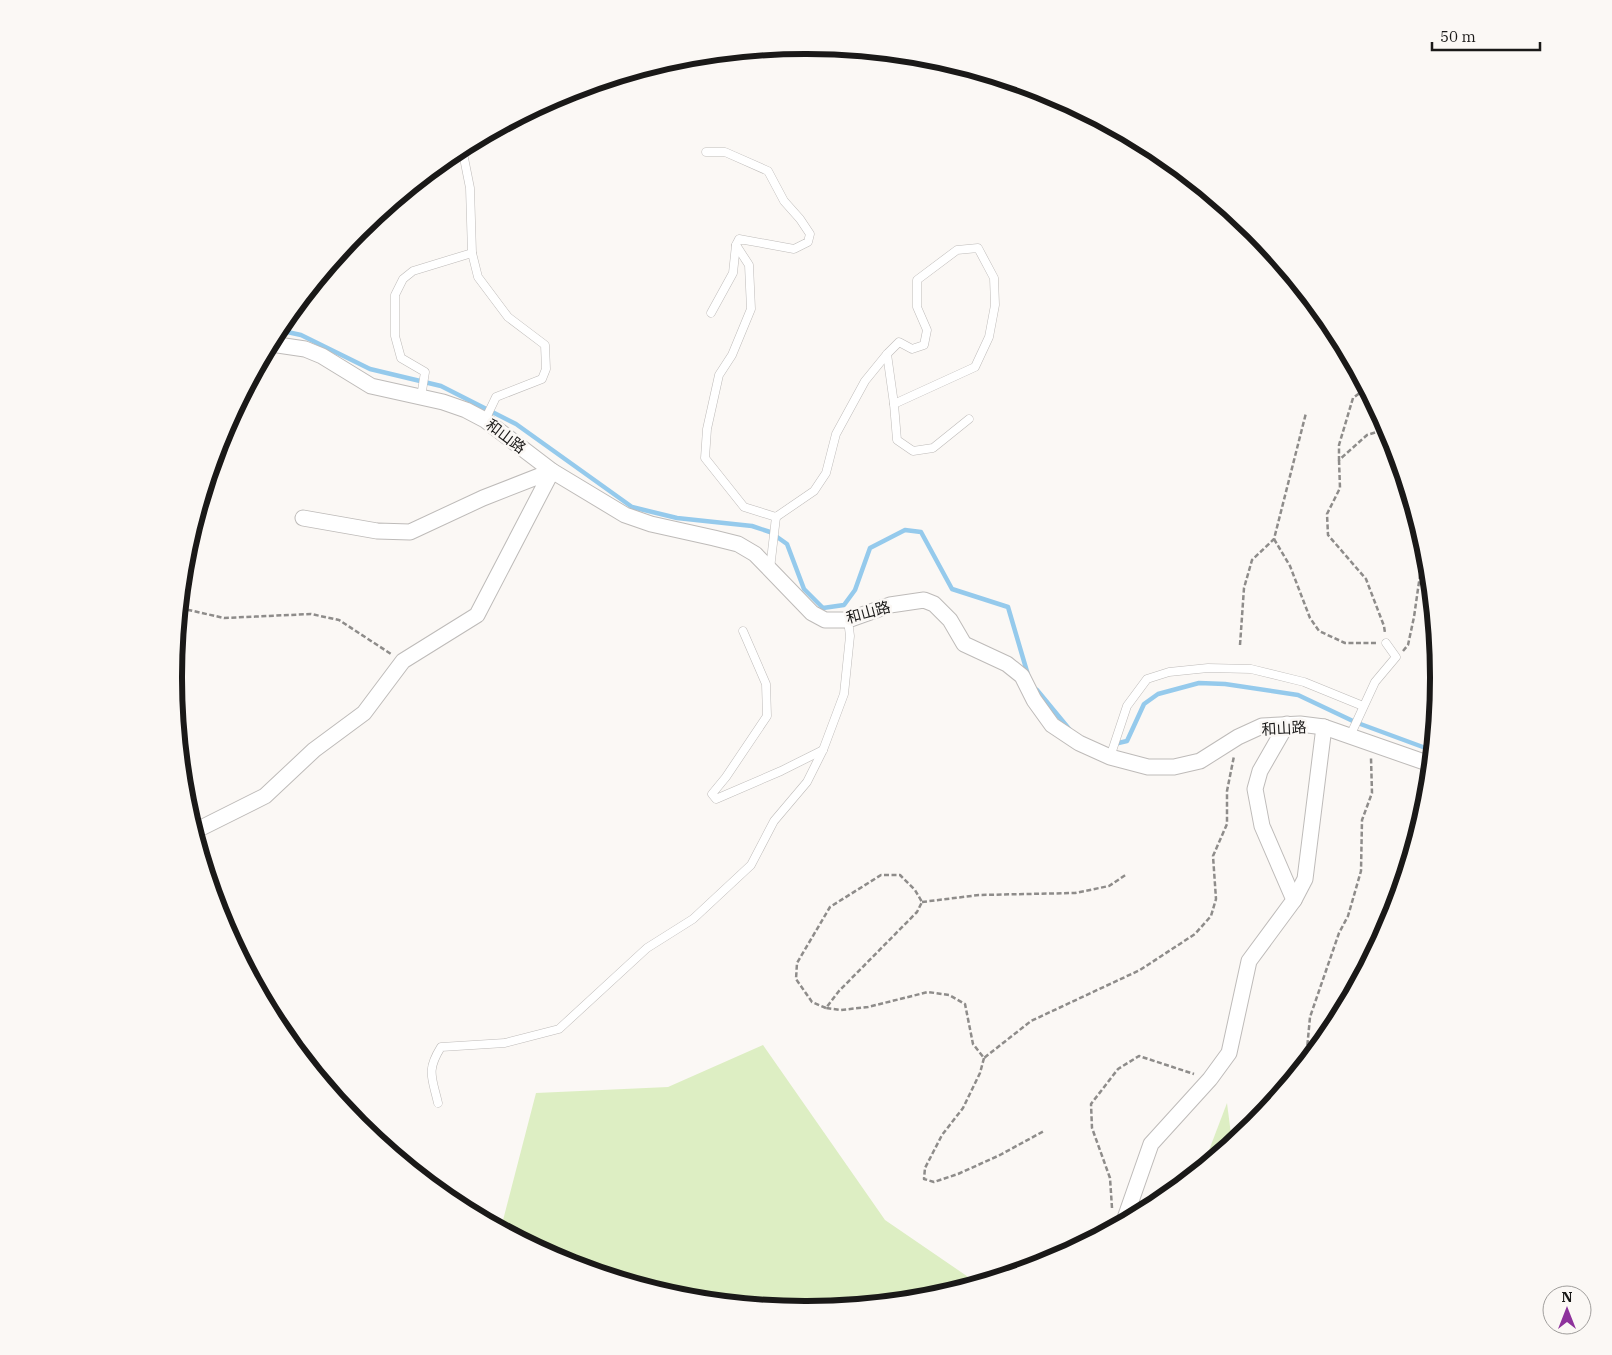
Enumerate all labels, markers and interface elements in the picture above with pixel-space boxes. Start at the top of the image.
scale bar [1432,20,1540,52]
text: 50 m [1440,27,1476,46]
street label: 和山路 [482,415,530,457]
street label: 和山路 [844,597,892,627]
street label: 和山路 [1261,717,1307,739]
north arrow [1542,1285,1592,1335]
text: N [1561,1288,1573,1306]

